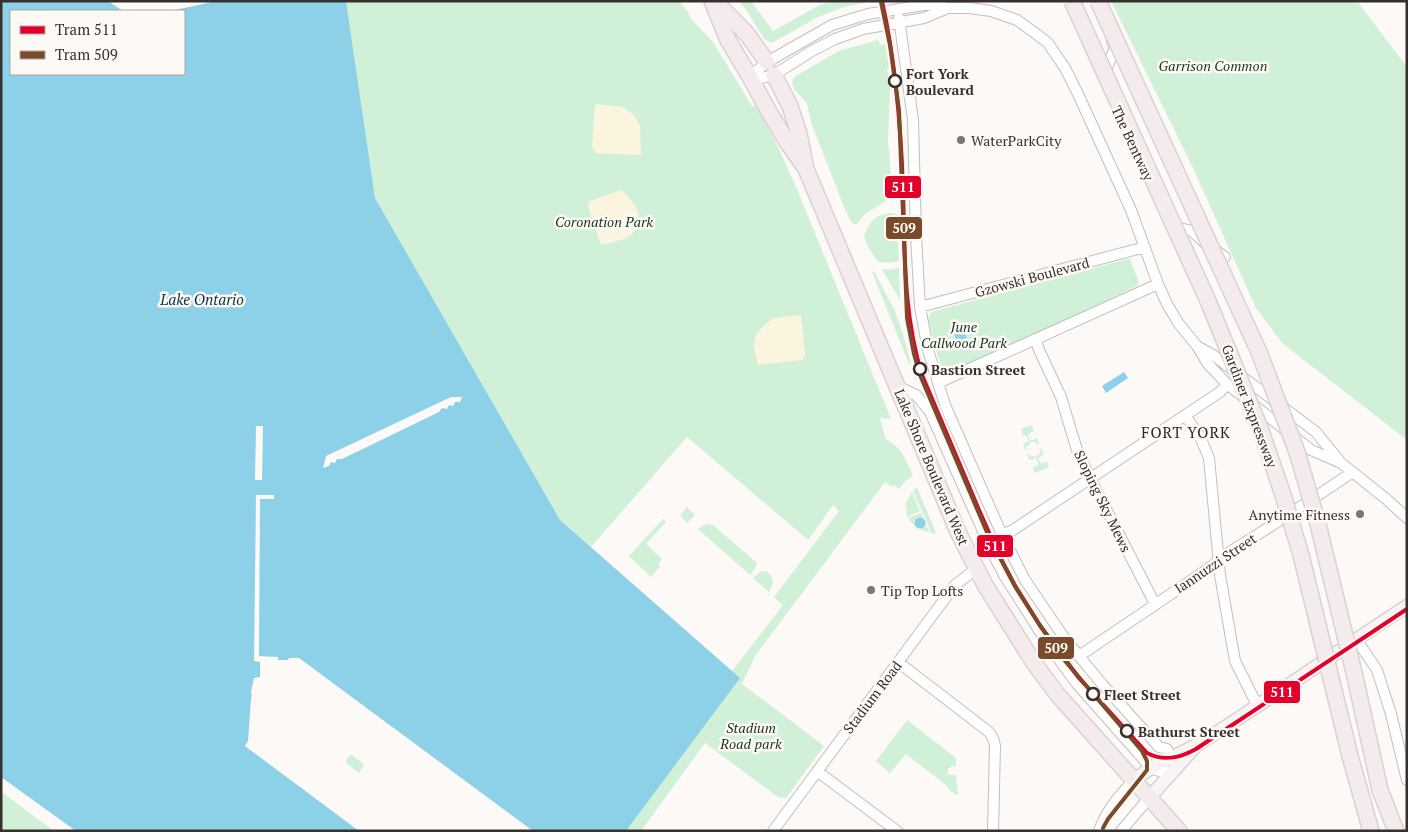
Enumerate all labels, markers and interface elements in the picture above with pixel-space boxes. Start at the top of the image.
legend [10,10,185,75]
text: Tram 511 [55,19,118,39]
text: Tram 509 [55,44,118,64]
park label: Garrison Common [1159,56,1267,75]
place label: Fort York Boulevard [906,64,974,99]
marker: Fort York Boulevard [888,74,902,88]
street label: The Bentway [1107,102,1159,184]
place label: WaterParkCity [971,131,1062,150]
marker: WaterParkCity [955,134,967,146]
line badge: 511 [884,175,922,199]
text: 511 [891,177,915,196]
park label: Coronation Park [555,212,653,231]
line badge: 509 [885,216,923,240]
text: 509 [892,218,916,237]
street label: Gzowski Boulevard [973,253,1092,301]
water label: Lake Ontario [159,289,244,309]
park label: June Callwood Park [921,317,1007,352]
street label: Gardiner Expressway [1218,342,1283,471]
place label: Bastion Street [931,360,1026,379]
marker: Bastion Street [913,362,927,376]
street label: Lake Shore Boulevard West [890,386,974,549]
district label: FORT YORK [1141,422,1231,442]
street label: Sloping Sky Mews [1070,447,1136,555]
place label: Anytime Fitness [1249,505,1350,524]
marker: Anytime Fitness [1354,508,1366,520]
street label: Iannuzzi Street [1170,528,1260,597]
line badge: 511 [976,534,1014,558]
text: 511 [983,536,1007,555]
place label: Tip Top Lofts [881,581,963,600]
marker: Tip Top Lofts [865,584,877,596]
line badge: 509 [1037,636,1075,660]
text: 509 [1044,638,1068,657]
street label: Stadium Road [838,657,906,737]
line badge: 511 [1263,680,1301,704]
text: 511 [1270,682,1294,701]
place label: Fleet Street [1104,685,1182,704]
marker: Fleet Street [1086,687,1100,701]
park label: Stadium Road park [719,718,782,753]
place label: Bathurst Street [1138,722,1240,741]
marker: Bathurst Street [1120,724,1134,738]

